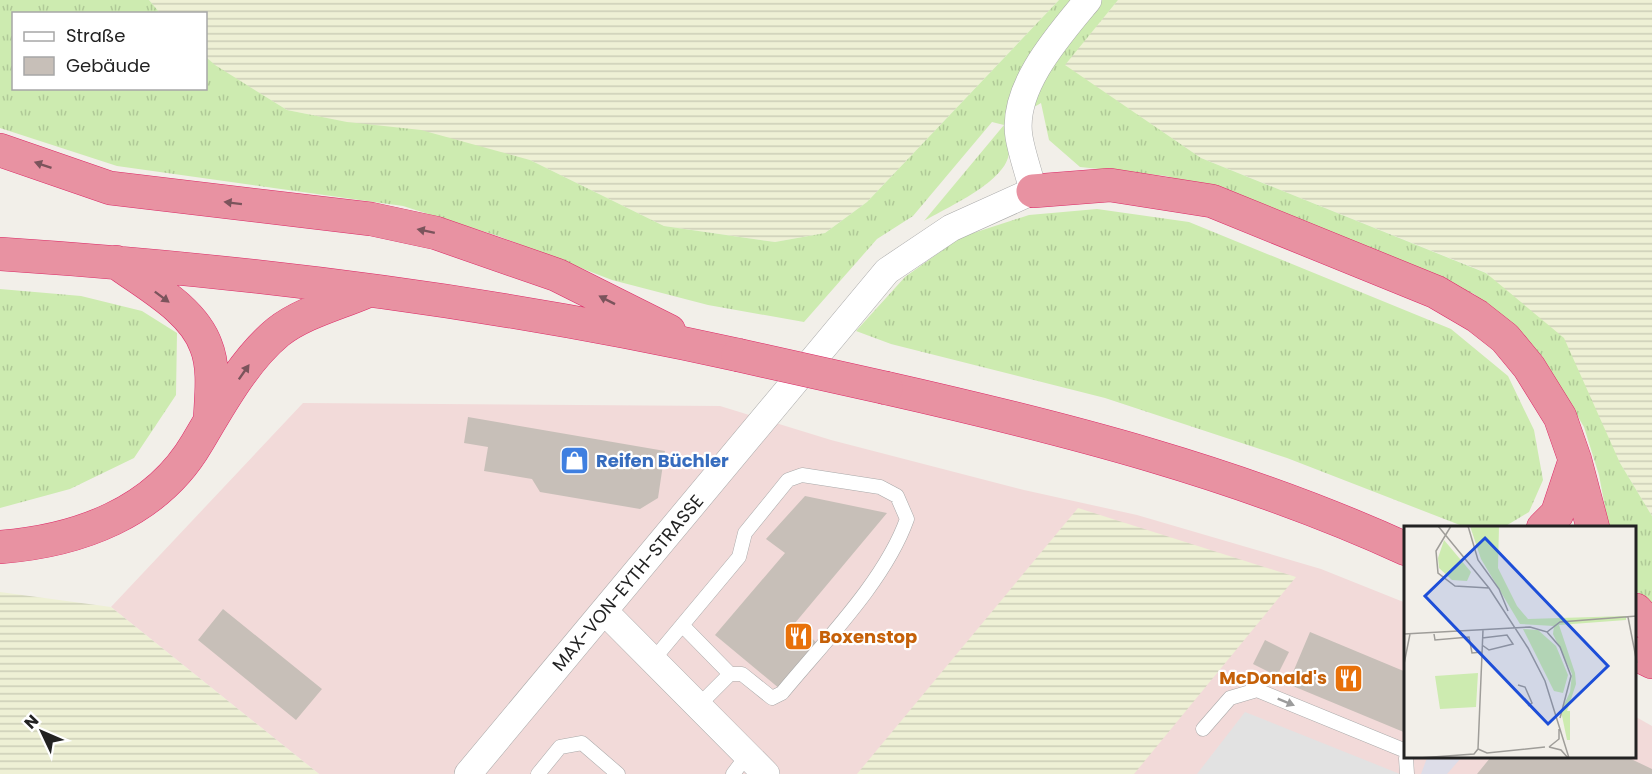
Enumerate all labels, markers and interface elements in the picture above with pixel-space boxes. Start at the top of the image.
legend [12,12,207,90]
text: Straße [66,23,125,48]
text: Gebäude [66,53,150,78]
one-way arrow [33,159,51,169]
one-way arrow [223,198,242,208]
one-way arrow [416,226,435,235]
one-way arrow [155,290,170,302]
one-way arrow [599,295,616,305]
one-way arrow [238,364,249,380]
shop icon: Reifen Büchler [559,445,591,477]
place label: Reifen Büchler [596,448,729,473]
street label: MAX-VON-EYTH-STRASSE [546,489,709,676]
inset map [1404,526,1637,759]
restaurant icon: Boxenstop [782,621,814,653]
place label: Boxenstop [819,624,917,649]
restaurant icon: McDonald's [1332,662,1364,694]
place label: McDonald's [1219,665,1327,690]
one-way arrow [1277,697,1295,707]
north arrow [12,702,72,762]
text: N [19,710,44,734]

